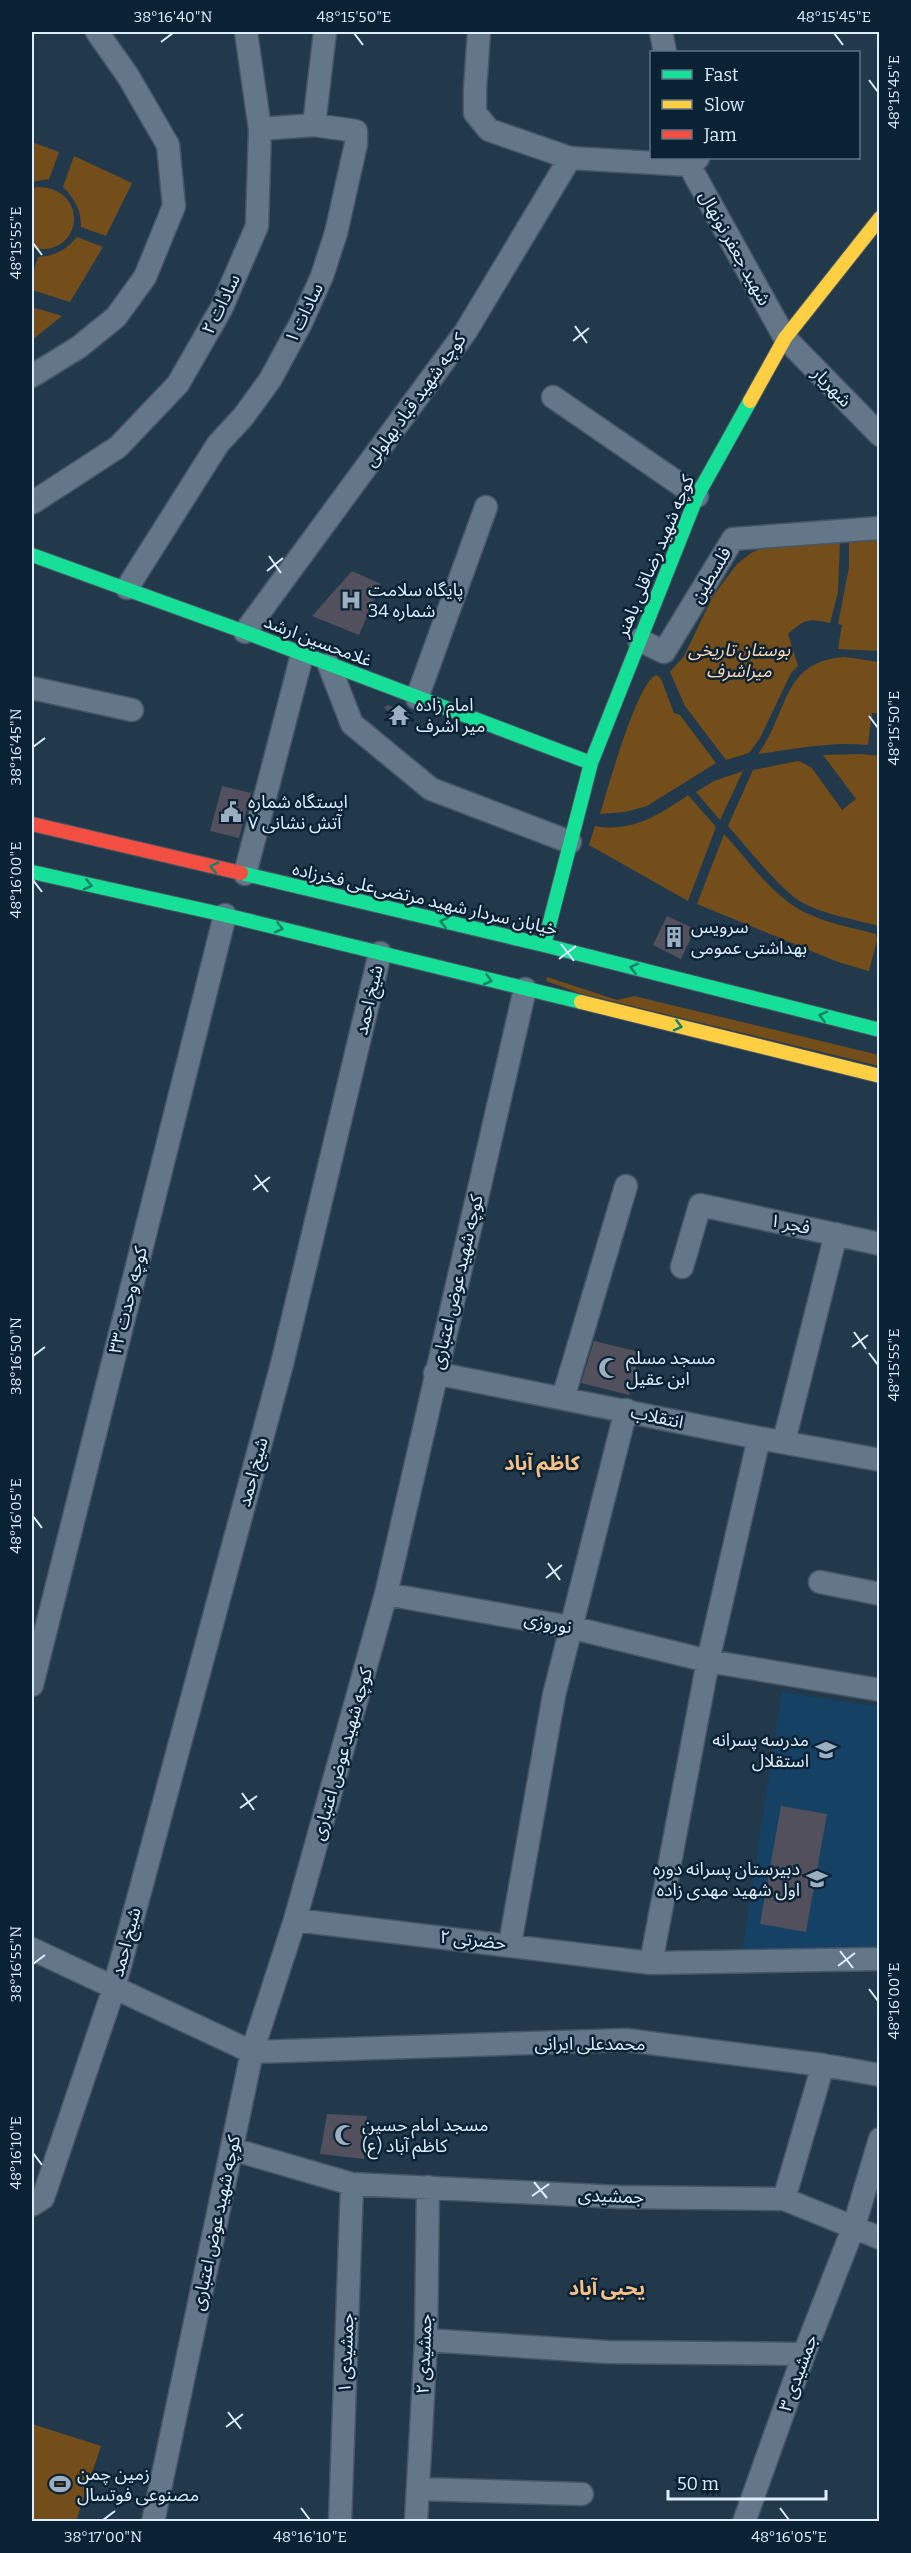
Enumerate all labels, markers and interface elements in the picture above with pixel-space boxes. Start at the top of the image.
text: 38°16'40"N [134,8,212,26]
text: 48°15'50"E [317,8,391,26]
text: 48°15'45"E [797,8,871,26]
legend [650,51,860,159]
text: 48°15'45"E [885,55,903,129]
text: Fast [704,64,739,86]
text: Slow [704,94,745,116]
text: Jam [703,124,737,146]
street label: شهید جعفر نونهال [694,187,776,309]
text: 48°15'55"E [7,206,25,280]
street label: سادات ۲ [197,270,245,338]
street label: سادات ۱ [280,279,328,347]
street label: کوچه شهید قباد بهلولی [359,329,471,471]
street label: شهریار [807,362,856,412]
street label: کوچه شهید رضاقلی باهنر [611,471,699,641]
street label: فلسطین [686,543,736,607]
place label: پایگاه سلامت شماره 34 [368,579,463,622]
hospital icon: پایگاه سلامت شماره 34 [339,588,363,612]
street label: غلامحسین ارشد [261,610,375,672]
park label: بوستان تاریخی میراشرف [688,639,790,682]
text: 48°15'50"E [885,691,903,765]
place label: امام زاده میر اشرف [416,694,486,737]
temple icon: امام زاده میر اشرف [387,703,411,727]
text: 38°16'45"N [7,708,25,786]
place label: ایستگاه شماره ۷ آتش نشانی [248,791,348,834]
public building icon: ایستگاه شماره ۷ آتش نشانی [219,800,243,824]
text: 48°16'00"E [7,841,25,919]
street label: خیابان سردار شهید مرتضی‌علی فخرزاده [290,858,560,940]
one-way arrow [209,862,219,875]
one-way arrow [83,878,93,891]
one-way arrow [440,916,450,929]
place label: سرویس بهداشتی عمومی [691,916,807,959]
one-way arrow [273,921,283,934]
building icon: سرویس بهداشتی عمومی [662,925,686,949]
one-way arrow [629,962,639,975]
street label: شیخ احمد [350,963,390,1038]
one-way arrow [483,972,493,985]
one-way arrow [818,1010,828,1023]
one-way arrow [673,1019,683,1032]
street label: کوچه شهید عوض اعتباری [426,1192,488,1371]
street label: فجر ۱ [768,1209,812,1239]
street label: کوچه وحدت ۳۳ [104,1244,152,1356]
text: 38°16'50"N [7,1317,25,1395]
text: 48°15'55"E [885,1328,903,1402]
place label: مسجد مسلم ابن عقیل [626,1347,716,1390]
mosque icon: مسجد مسلم ابن عقیل [597,1356,621,1380]
street label: انتقلاب [629,1401,685,1433]
street label: شیخ احمد [233,1435,275,1510]
district label: کاظم آباد [504,1451,581,1478]
text: 48°16'05"E [7,1478,25,1554]
street label: نوروزی [522,1608,574,1638]
street label: کوچه شهید عوض اعتباری [307,1665,377,1843]
place label: مدرسه پسرانه استقلال [712,1729,809,1772]
school or university icon: مدرسه پسرانه استقلال [814,1738,838,1762]
place label: دبیرستان پسرانه دوره اول شهید مهدی زاده [653,1858,800,1901]
school or university icon: دبیرستان پسرانه دوره اول شهید مهدی زاده [805,1867,829,1891]
street label: شیخ احمد [106,1905,148,1980]
text: 38°16'55"N [7,1926,25,2002]
street label: حضرتی ۲ [439,1926,507,1954]
text: 48°16'00"E [885,1962,903,2040]
street label: محمدعلی ایرانی [535,2033,645,2055]
place label: مسجد امام حسین (ع) کاظم آباد [362,2114,488,2160]
text: 48°16'10"E [7,2116,25,2190]
mosque icon: مسجد امام حسین (ع) کاظم آباد [333,2123,357,2147]
street label: کوچه شهید عوض اعتباری [187,2133,245,2313]
street label: جمشیدی [577,2184,645,2208]
district label: یحیی آباد [569,2276,645,2300]
street label: جمشیدی ۱ [334,2313,358,2393]
street label: جمشیدی ۲ [412,2314,436,2394]
street label: جمشیدی ۳ [774,2332,822,2414]
place label: زمین چمن مصنوعی فوتسال [77,2463,199,2506]
scale bar [668,2463,826,2501]
sports icon: زمین چمن مصنوعی فوتسال [48,2472,72,2496]
text: 50 m [677,2473,719,2495]
text: 38°17'00"N [64,2528,142,2546]
text: 48°16'10"E [273,2528,347,2546]
text: 48°16'05"E [751,2528,827,2546]

